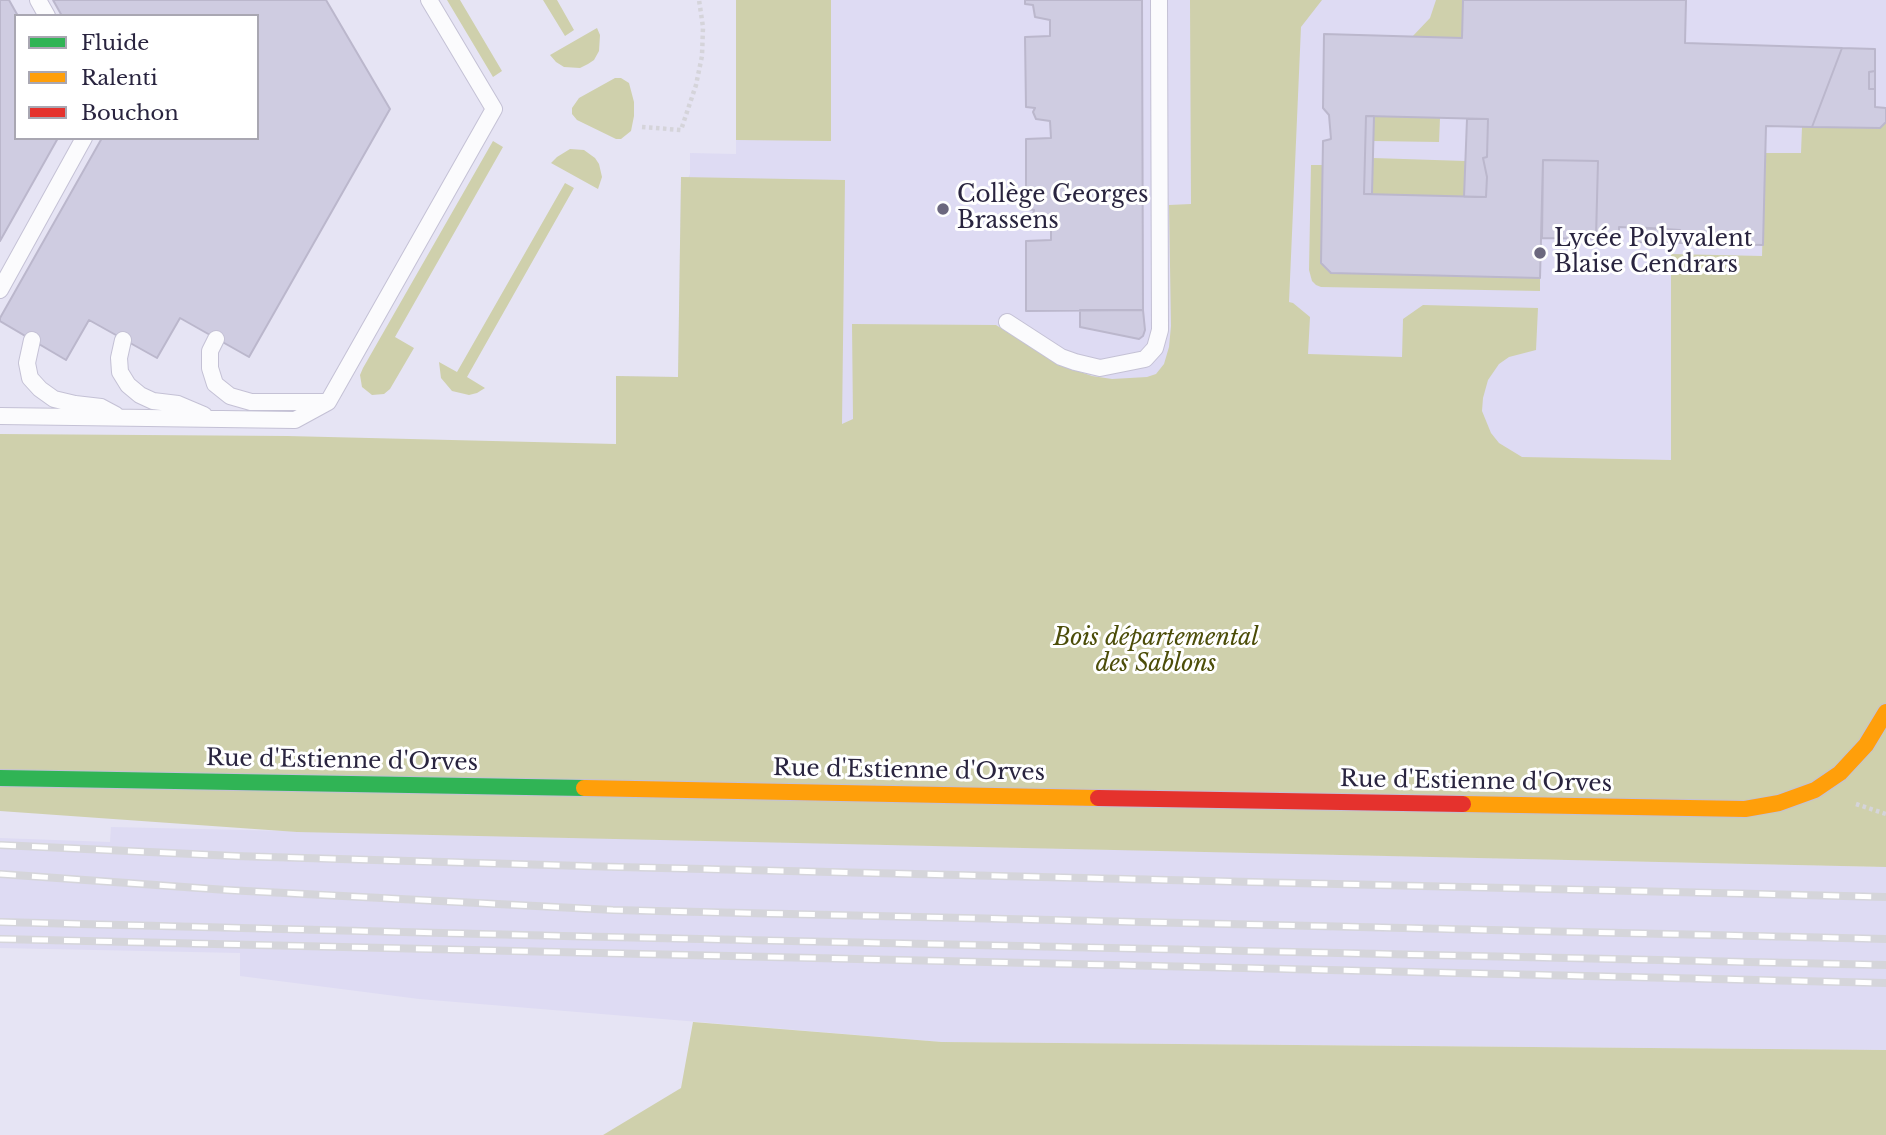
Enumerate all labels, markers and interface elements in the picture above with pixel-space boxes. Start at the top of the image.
legend [14,14,259,140]
text: Fluide [81,30,149,56]
text: Ralenti [81,65,158,91]
text: Bouchon [81,100,179,126]
place label: Collège Georges Brassens [957,182,1149,236]
marker: Collège Georges Brassens [935,201,951,217]
place label: Lycée Polyvalent Blaise Cendrars [1554,226,1752,280]
marker: Lycée Polyvalent Blaise Cendrars [1532,245,1548,261]
park label: Bois départemental des Sablons [1053,625,1259,679]
street label: Rue d'Estienne d'Orves [206,745,478,777]
street label: Rue d'Estienne d'Orves [773,755,1045,787]
street label: Rue d'Estienne d'Orves [1340,766,1612,798]

